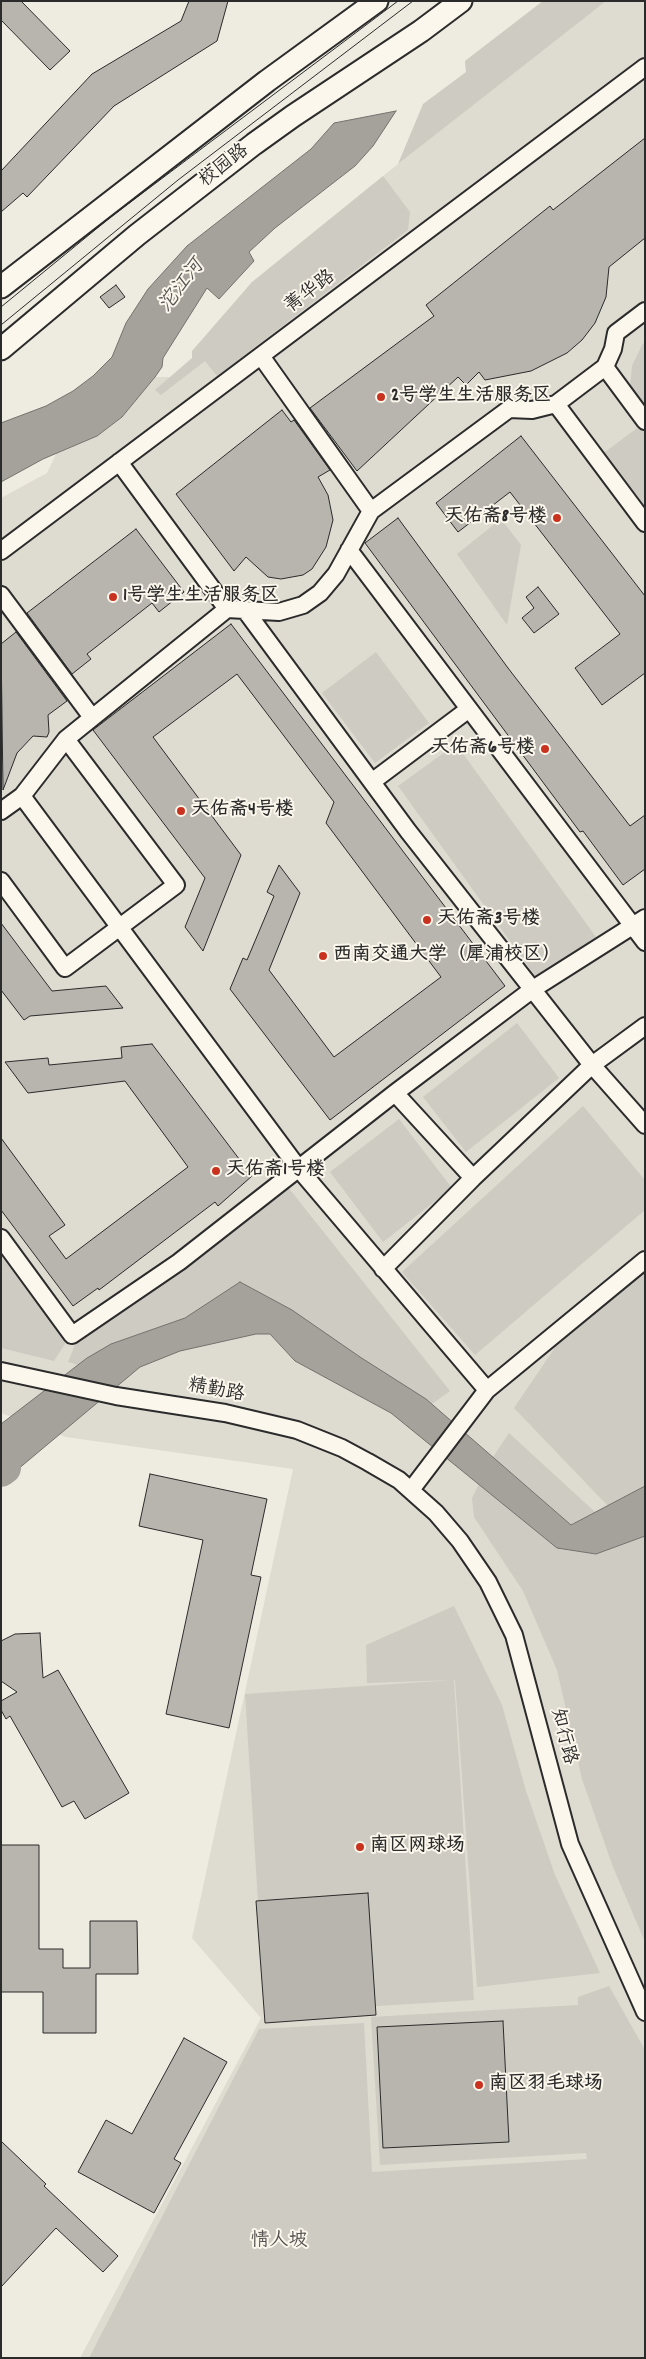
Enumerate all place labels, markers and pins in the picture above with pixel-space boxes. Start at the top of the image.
place label: 2号学生生活服务区 [391,386,551,408]
marker: 2号学生生活服务区 [375,391,387,403]
place label: 天佑斋8号楼 [444,507,547,529]
marker: 天佑斋8号楼 [551,512,563,524]
place label: 1号学生生活服务区 [123,586,279,608]
marker: 1号学生生活服务区 [107,591,119,603]
place label: 天佑斋6号楼 [431,738,535,760]
marker: 天佑斋6号楼 [539,743,551,755]
place label: 天佑斋4号楼 [191,800,294,822]
marker: 天佑斋4号楼 [175,805,187,817]
place label: 天佑斋3号楼 [437,909,540,931]
marker: 天佑斋3号楼 [421,914,433,926]
place label: 西南交通大学（犀浦校区） [333,945,561,967]
marker: 西南交通大学（犀浦校区） [317,950,329,962]
place label: 天佑斋1号楼 [226,1160,325,1182]
marker: 天佑斋1号楼 [210,1165,222,1177]
place label: 南区网球场 [370,1836,465,1858]
marker: 南区网球场 [354,1841,366,1853]
place label: 南区羽毛球场 [489,2074,603,2096]
marker: 南区羽毛球场 [473,2079,485,2091]

